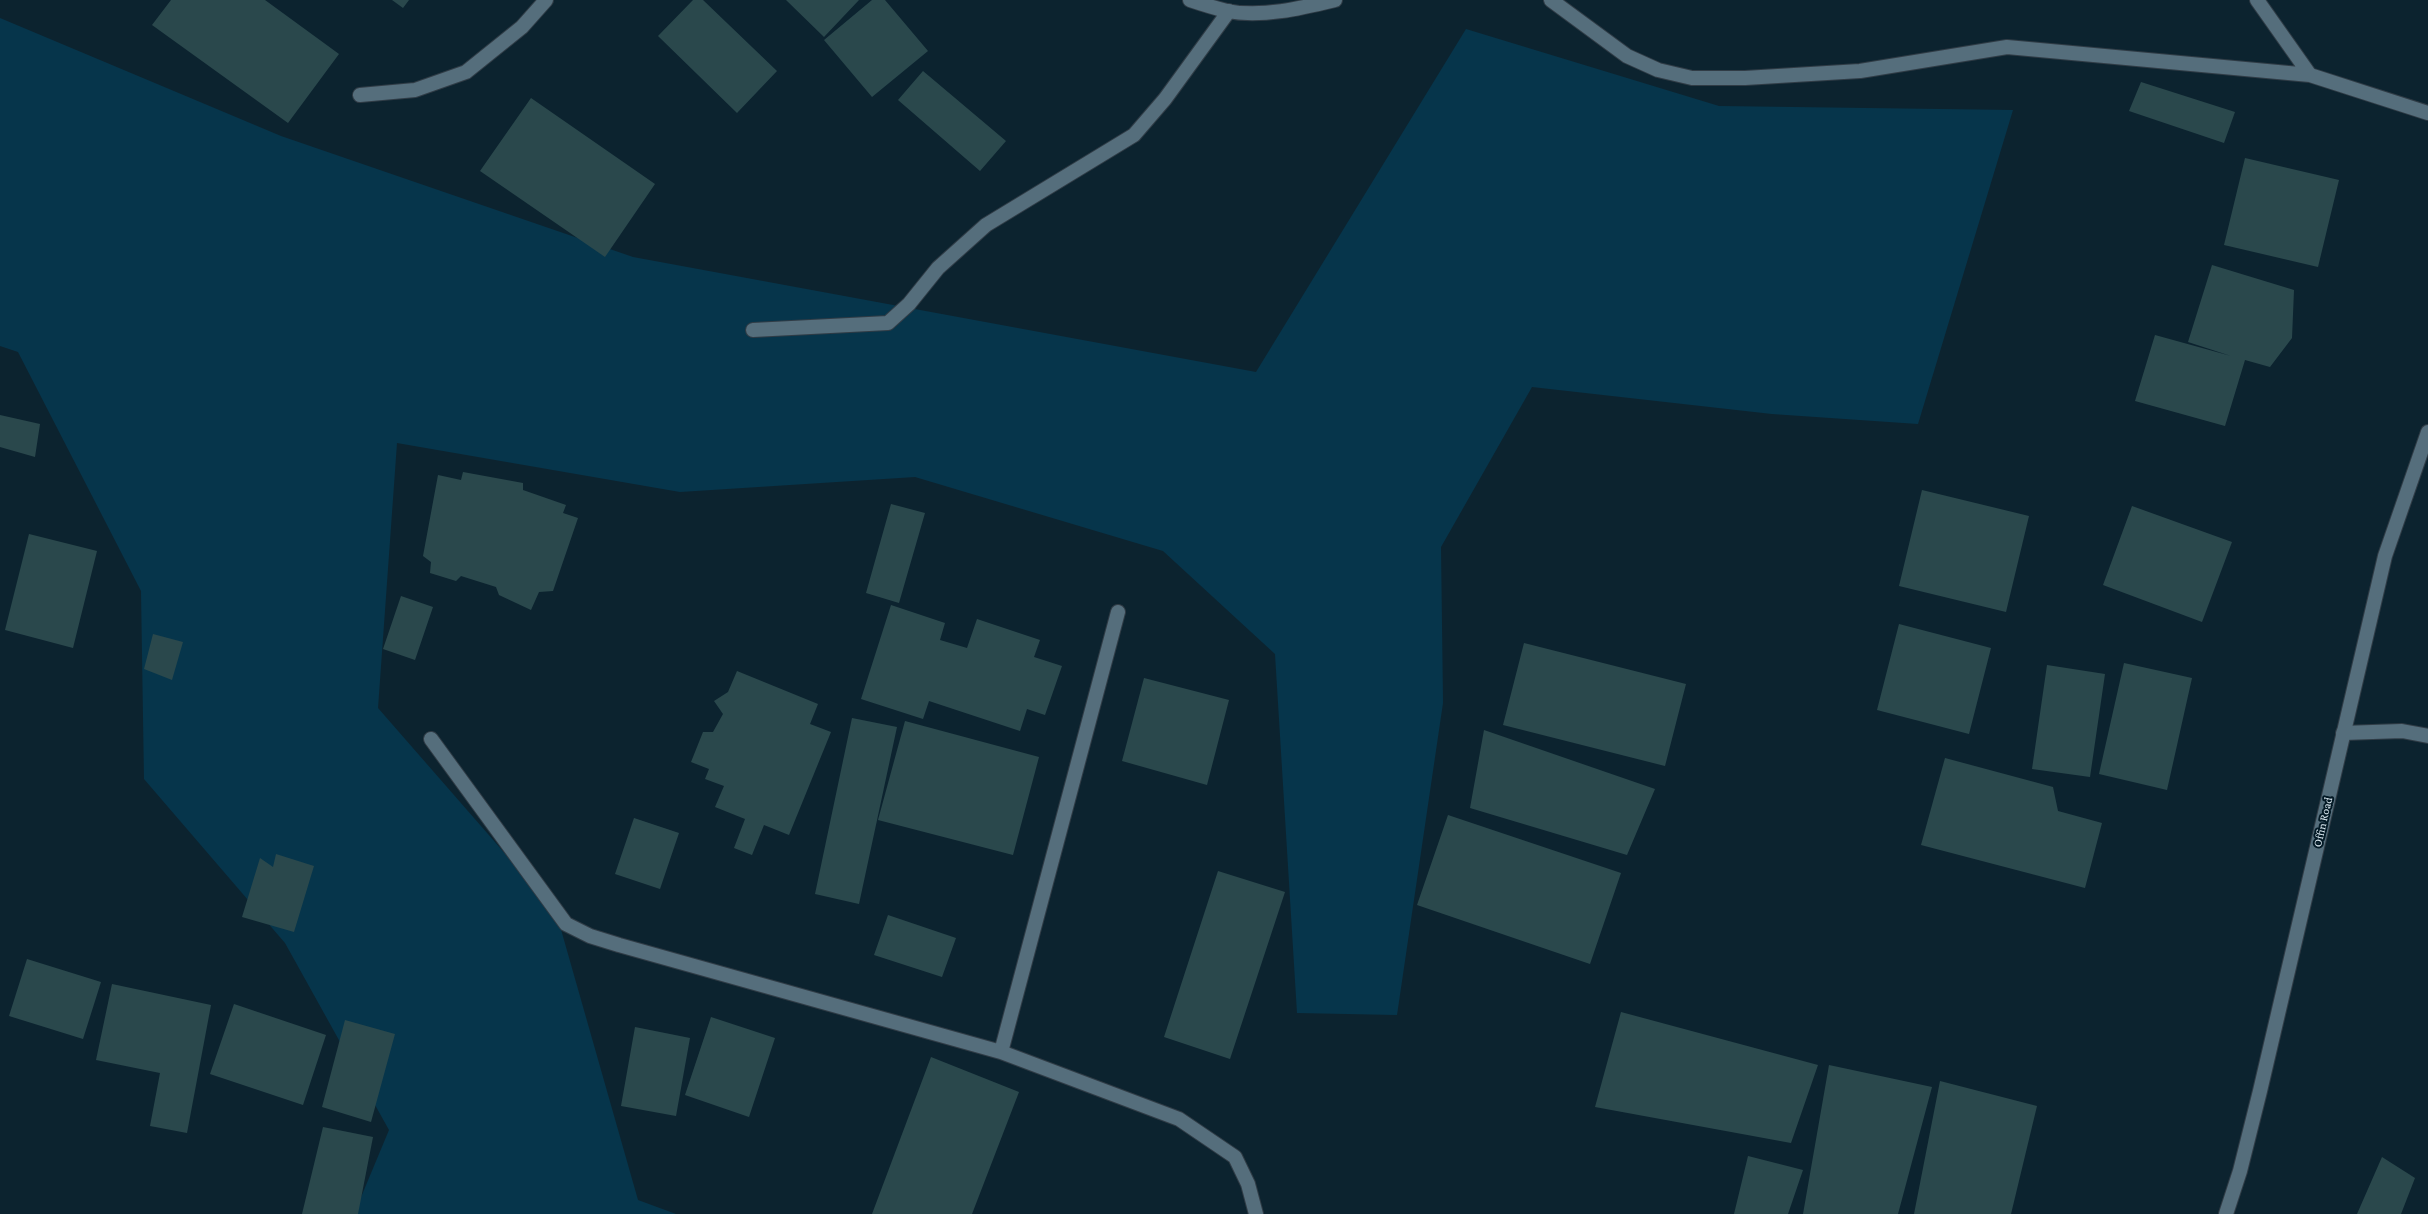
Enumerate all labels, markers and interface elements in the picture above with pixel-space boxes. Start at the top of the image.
street label: Offin Road [2310,796,2336,848]

